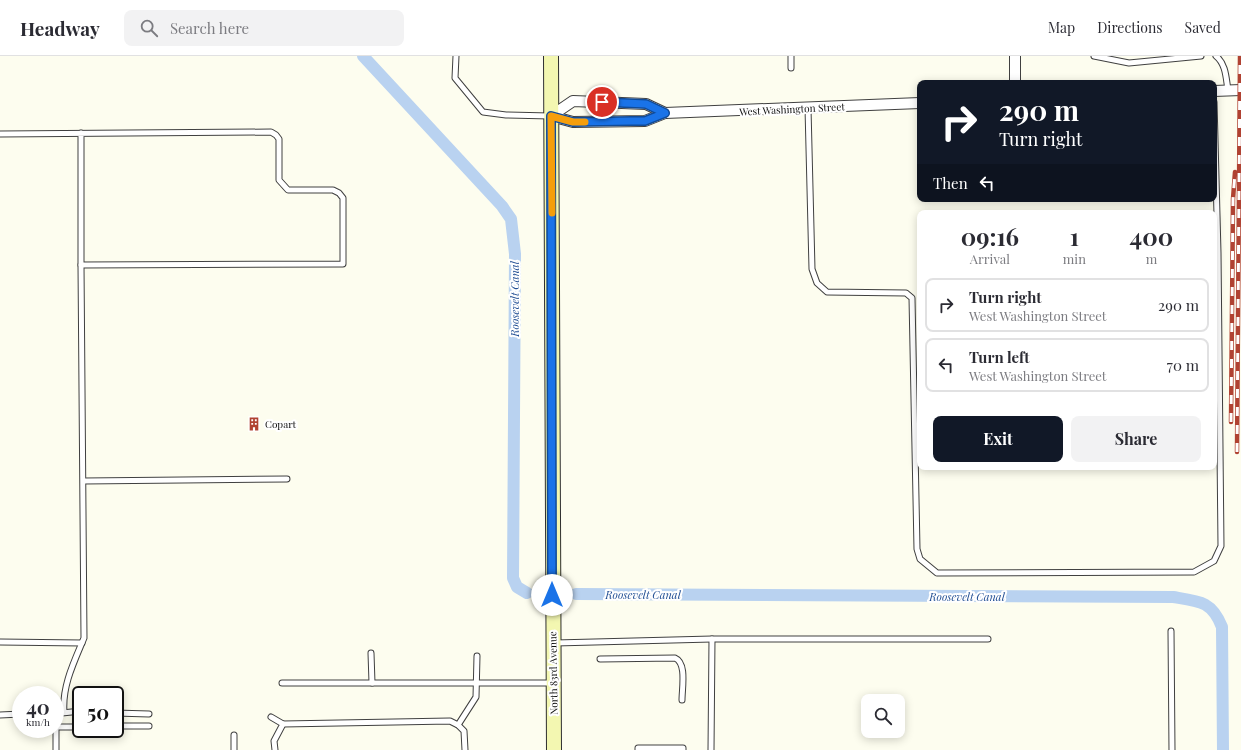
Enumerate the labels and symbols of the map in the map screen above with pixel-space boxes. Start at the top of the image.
pin [585,85,619,119]
street label: West Washington Street [738,99,846,119]
water label: Roosevelt Canal [507,260,522,338]
building icon: Copart [246,416,262,432]
place label: Copart [265,417,297,431]
position arrow [531,574,573,616]
water label: Roosevelt Canal [604,587,682,602]
water label: Roosevelt Canal [928,589,1006,604]
street label: North 83rd Avenue [545,631,561,715]
speed limit sign: 50 [72,686,124,738]

